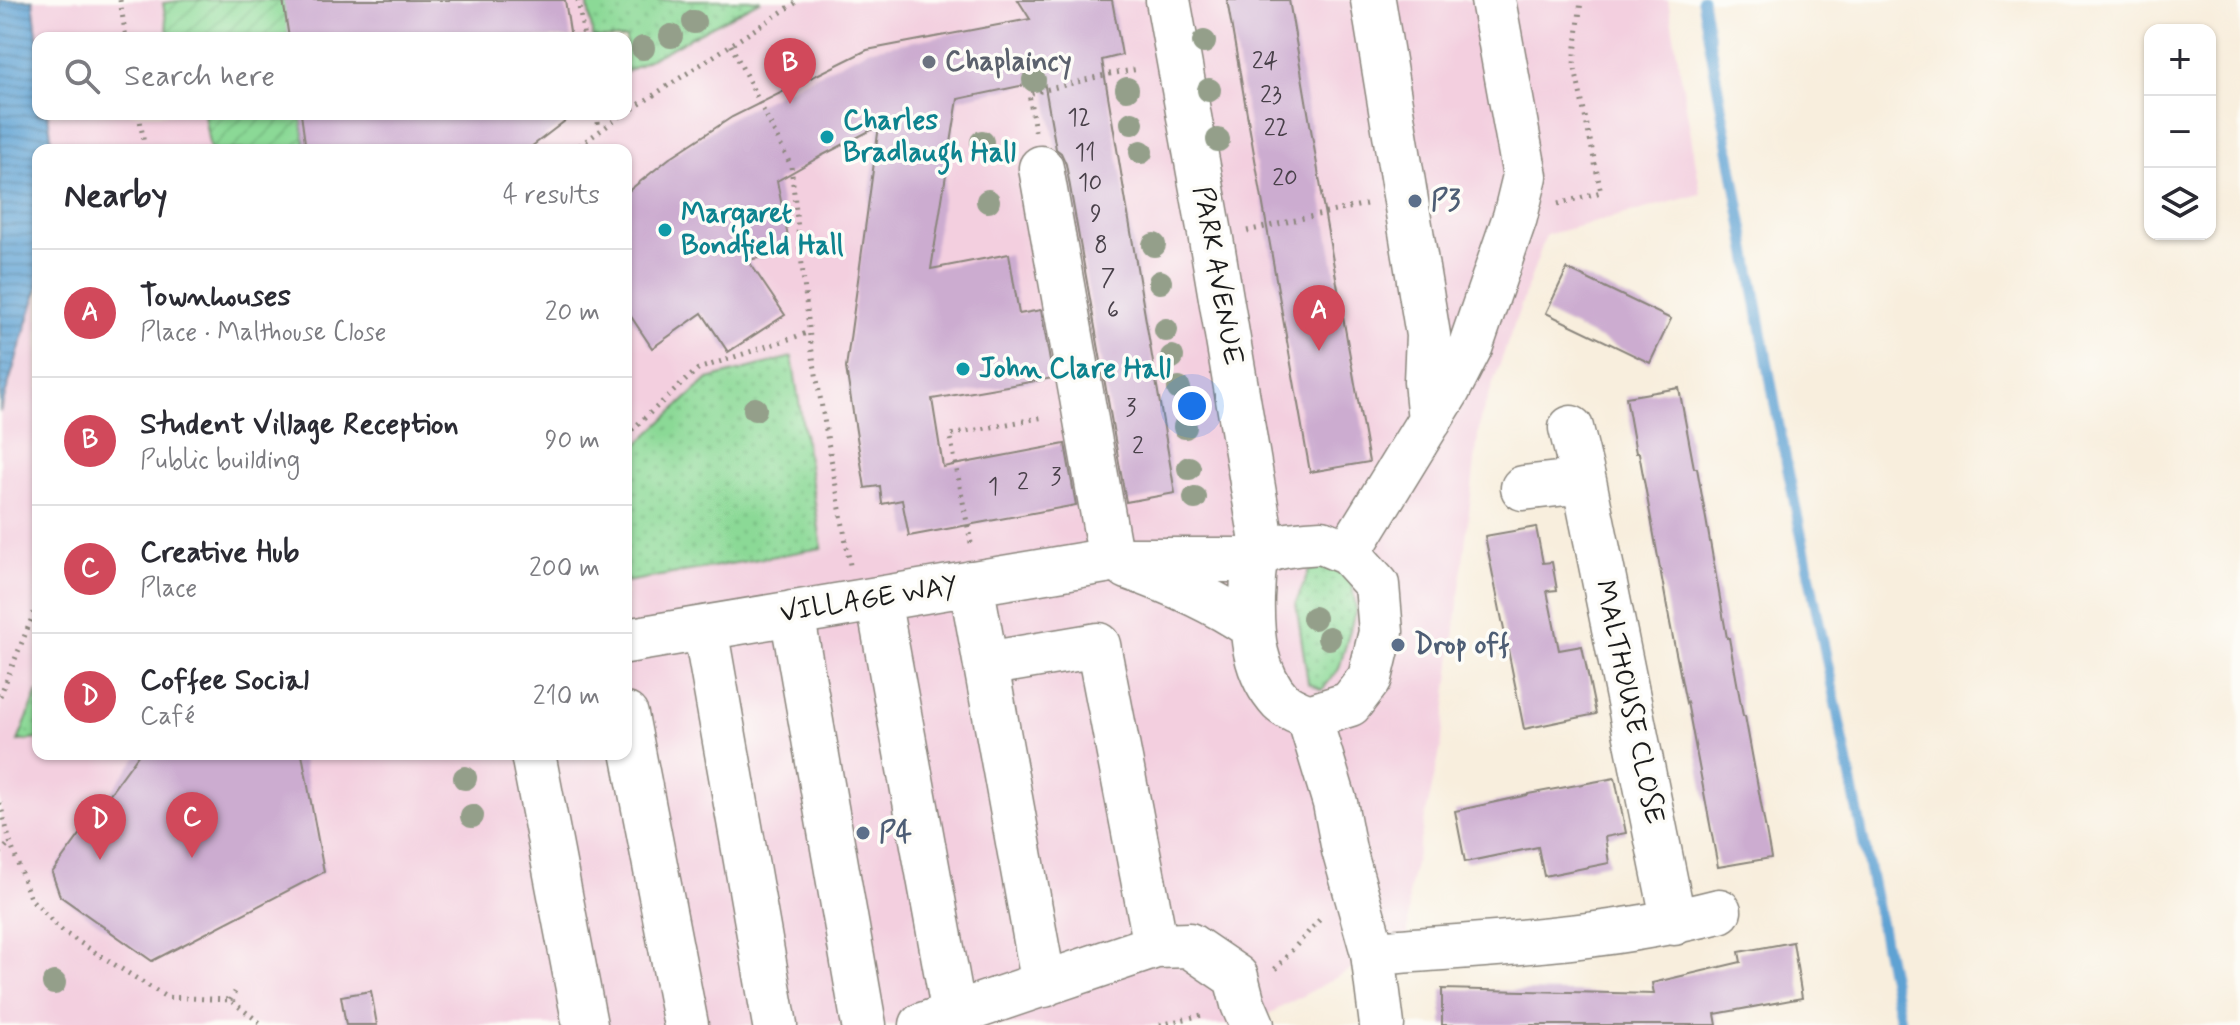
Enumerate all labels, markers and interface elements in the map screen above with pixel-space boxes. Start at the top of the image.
map controls [2144,24,2216,240]
button: + [2144,24,2216,96]
search box [32,32,632,120]
pin: B [764,38,816,104]
place label: Chaplaincy [945,44,1072,81]
house number: 24 [1252,46,1278,77]
marker: Chaplaincy [920,53,938,71]
icon: search [60,54,104,98]
text: Search here [124,57,275,96]
house number: 23 [1260,80,1282,111]
button: − [2144,96,2216,168]
place label: Charles Bradlaugh Hall [843,103,1016,175]
house number: 12 [1067,103,1091,134]
house number: 22 [1264,113,1288,144]
marker: Charles Bradlaugh Hall [818,128,836,146]
house number: 11 [1074,138,1096,169]
house number: 20 [1272,163,1298,194]
house number: 10 [1078,168,1102,199]
button: layers [2144,168,2216,240]
text: Nearby [64,174,168,219]
text: 4 results [503,179,600,213]
place label: P3 [1431,183,1461,220]
street label: PARK AVENUE [1183,184,1251,368]
marker: P3 [1406,192,1424,210]
place label: Margaret Bondfield Hall [681,196,844,265]
house number: 9 [1090,199,1102,230]
marker: Margaret Bondfield Hall [656,221,674,239]
house number: 8 [1094,230,1108,261]
house number: 7 [1101,263,1115,294]
text: Townhouses [140,277,291,316]
pin: A [1293,285,1345,351]
house number: 6 [1107,295,1119,326]
text: A [81,296,99,330]
text: 20 m [545,296,600,330]
text: Place · Malthouse Close [140,316,386,350]
place label: John Clare Hall [979,351,1171,388]
marker: John Clare Hall [954,360,972,378]
your location [1172,386,1212,426]
house number: 3 [1126,393,1137,424]
text: Student Village Reception [140,405,459,444]
text: B [82,424,98,458]
text: 90 m [545,424,600,458]
house number: 2 [1132,431,1144,462]
text: Public building [140,444,300,478]
house number: 3 [1051,462,1062,493]
house number: 2 [1017,467,1029,498]
house number: 1 [988,472,998,503]
text: Creative Hub [140,533,299,572]
text: C [81,552,99,586]
text: 200 m [529,552,600,586]
street label: VILLAGE WAY [777,568,961,632]
text: Place [140,572,197,606]
street label: MALTHOUSE CLOSE [1585,577,1673,827]
place label: Drop off [1414,627,1510,664]
marker: Drop off [1389,636,1407,654]
text: Coffee Social [140,661,309,700]
text: D [81,680,99,714]
text: 210 m [533,680,600,714]
text: Café [140,700,195,734]
pin: C [166,792,218,858]
pin: D [74,794,126,860]
place label: P4 [879,815,913,852]
marker: P4 [854,824,872,842]

